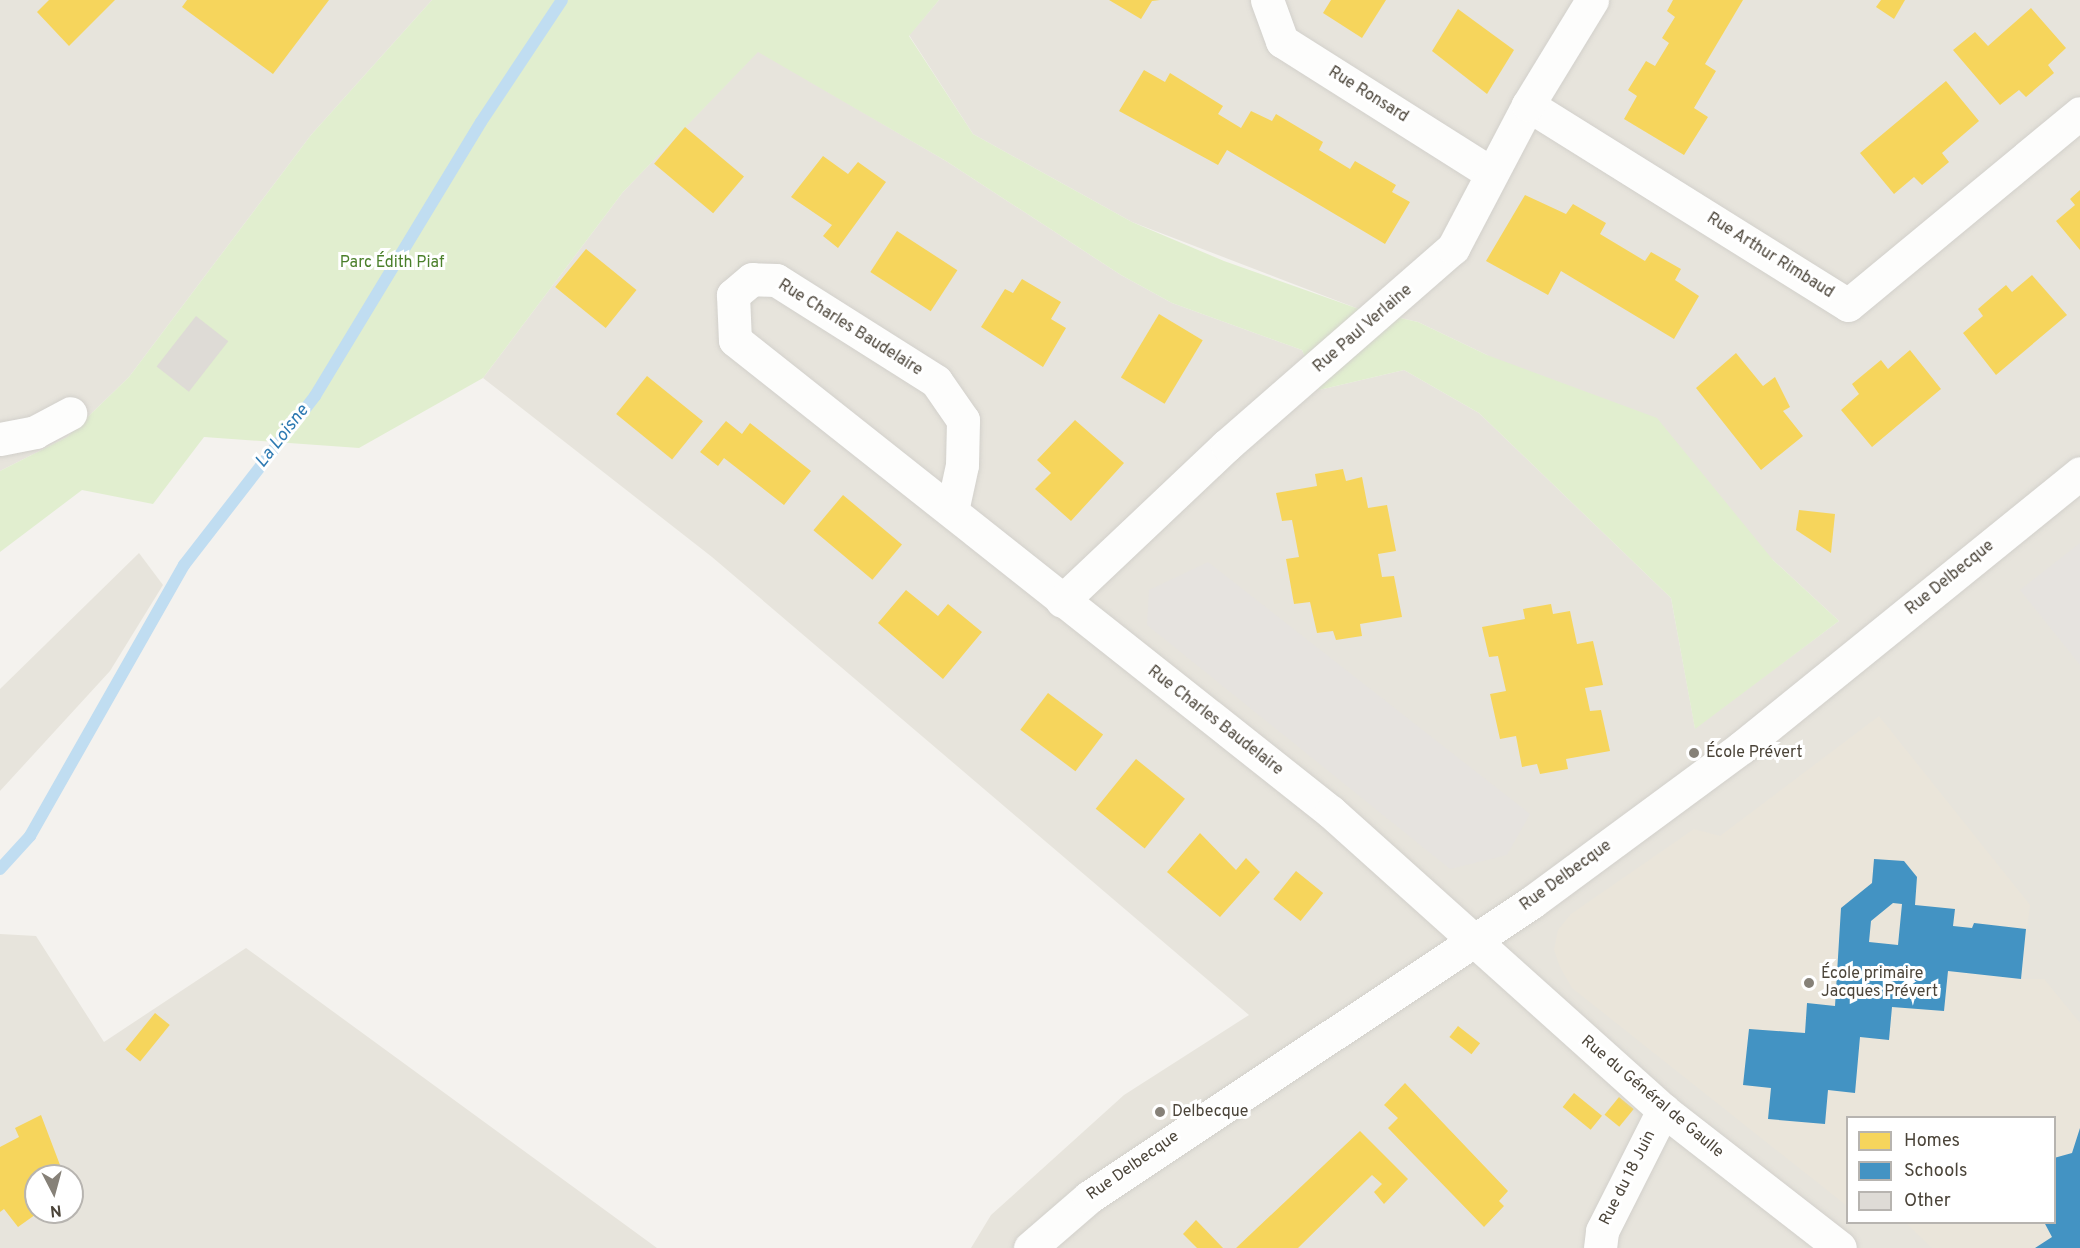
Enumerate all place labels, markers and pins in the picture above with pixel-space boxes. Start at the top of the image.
place label: École Prévert [1706,743,1803,763]
marker: École Prévert [1687,746,1701,760]
place label: École primaire Jacques Prévert [1821,964,1938,1002]
marker: École primaire Jacques Prévert [1802,976,1816,990]
place label: Delbecque [1172,1102,1248,1122]
marker: Delbecque [1153,1105,1167,1119]

